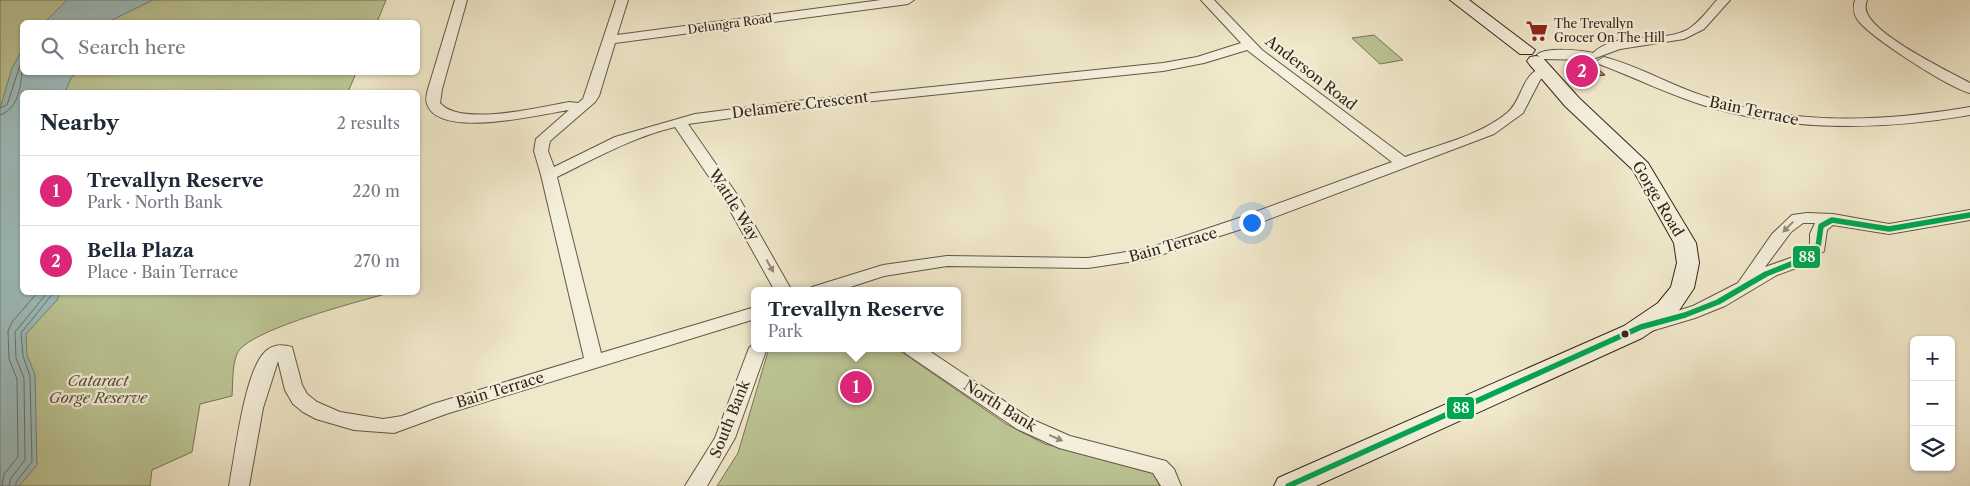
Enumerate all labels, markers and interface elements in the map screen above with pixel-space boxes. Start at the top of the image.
street label: Delungra Road [687,10,774,37]
place label: The Trevallyn Grocer On The Hill [1554,16,1665,45]
supermarket icon: The Trevallyn Grocer On The Hill [1524,18,1550,44]
search box [20,20,420,75]
street label: Anderson Road [1261,30,1361,114]
icon: search [38,34,66,62]
text: Search here [78,36,186,59]
pin: 2 [1566,52,1598,90]
street label: Delamere Crescent [731,87,870,122]
street label: Bain Terrace [1708,92,1801,129]
text: Nearby [40,110,119,135]
text: 2 results [337,113,400,133]
street label: Gorge Road [1628,157,1688,240]
street label: Wattle Way [704,165,764,245]
text: Trevallyn Reserve [87,169,264,192]
text: 1 [52,181,60,201]
text: 220 m [352,181,400,201]
text: Park · North Bank [87,192,223,212]
your location [1239,210,1265,236]
one-way arrow [1782,221,1794,233]
street label: Bain Terrace [1127,223,1219,266]
text: Bella Plaza [87,239,194,262]
line badge: 88 [1792,245,1821,269]
text: 88 [1798,248,1816,266]
text: 2 [51,251,61,271]
text: 270 m [354,251,400,271]
one-way arrow [766,260,775,273]
text: Place · Bain Terrace [87,262,238,282]
popup [751,287,961,352]
text: Trevallyn Reserve [768,298,944,321]
text: Park [768,321,802,341]
unlabelled marker [1620,329,1630,339]
map controls [1910,336,1955,471]
button: + [1910,336,1955,381]
street label: Bain Terrace [454,367,546,412]
pin: 1 [840,368,872,406]
park label: Cataract Gorge Reserve [49,371,148,407]
street label: South Bank [705,376,754,461]
street label: North Bank [960,376,1041,436]
button: − [1910,381,1955,426]
line badge: 88 [1446,396,1475,420]
text: 88 [1452,399,1470,417]
button: layers [1910,426,1955,471]
one-way arrow [1049,435,1063,443]

